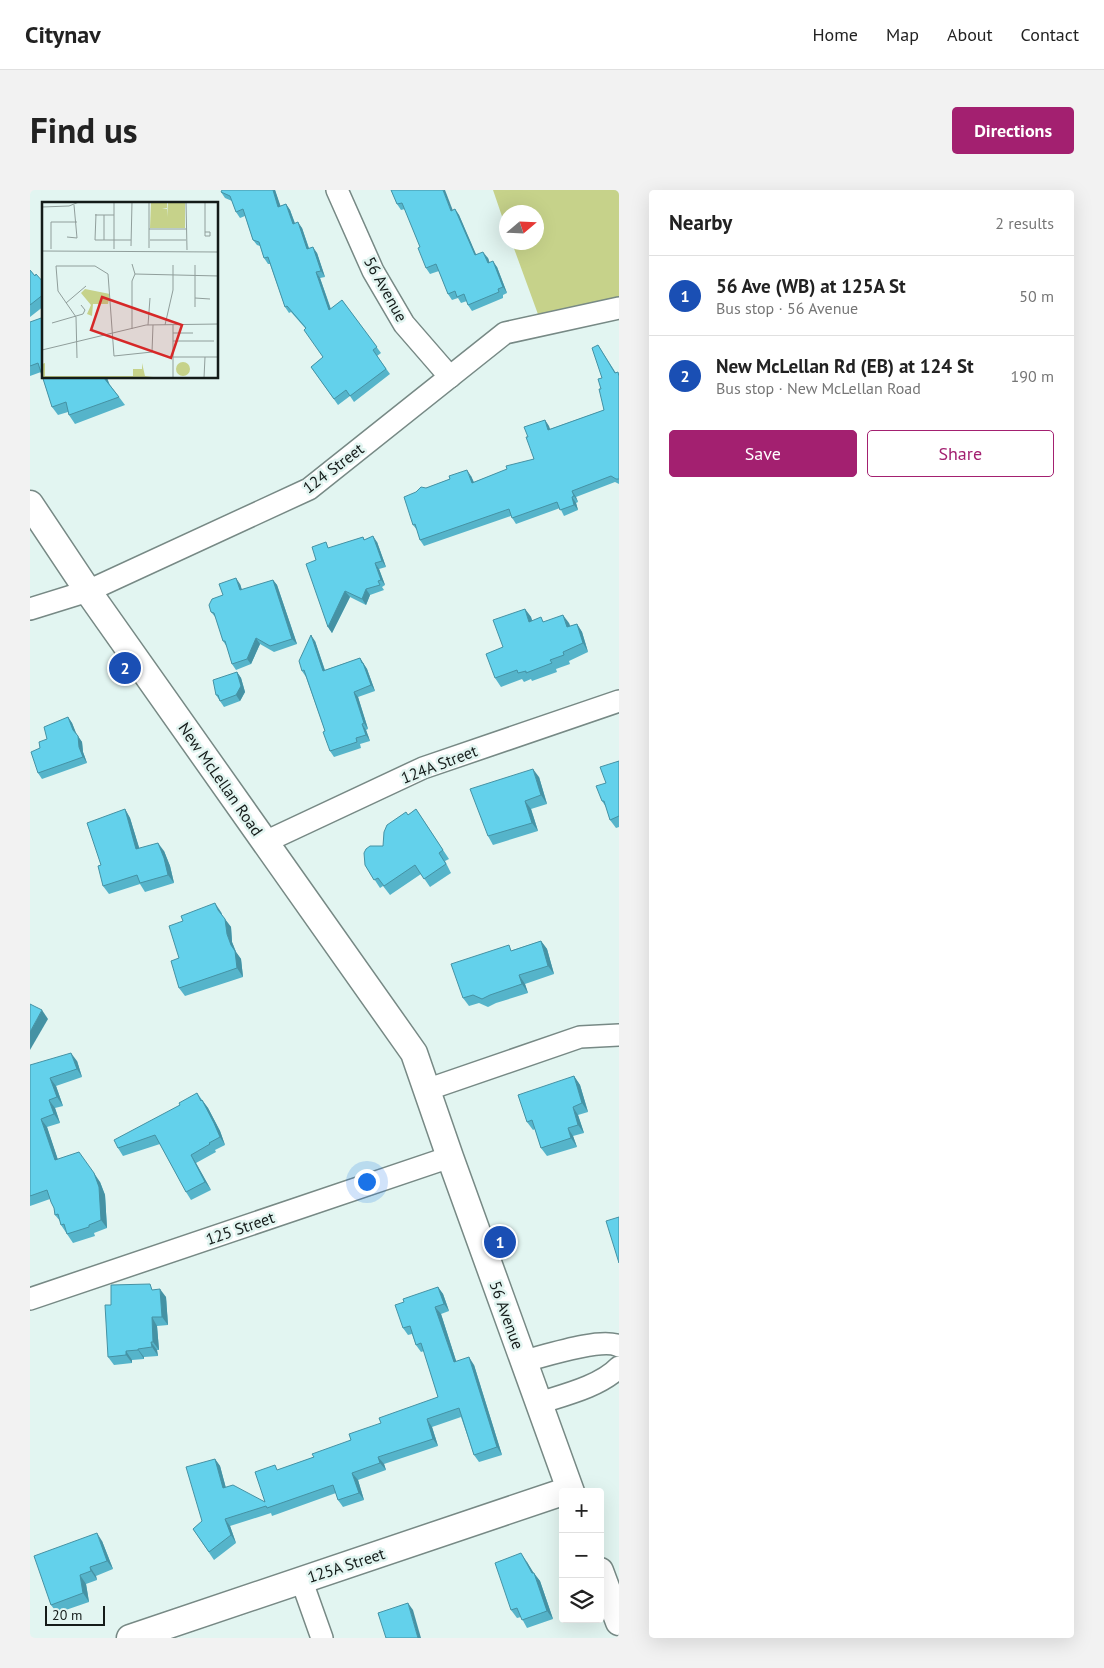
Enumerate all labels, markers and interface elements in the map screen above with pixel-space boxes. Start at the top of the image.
text: Citynav [25,19,101,50]
text: Home [812,23,858,46]
text: Map [886,23,919,46]
text: About [947,23,993,46]
text: Contact [1021,23,1079,46]
text: Find us [30,107,138,153]
button: Directions [952,107,1074,154]
inset map [42,202,219,379]
north arrow [499,205,544,250]
text: Nearby [669,209,732,236]
text: 2 results [995,213,1054,233]
street label: 56 Avenue [360,253,412,325]
text: 56 Ave (WB) at 125A St [716,274,906,298]
text: 1 [680,286,690,306]
text: 50 m [1019,286,1054,306]
text: Bus stop · 56 Avenue [716,298,858,318]
text: New McLellan Rd (EB) at 124 St [716,354,974,378]
text: 2 [680,366,690,386]
text: 190 m [1011,366,1054,386]
text: Bus stop · New McLellan Road [716,378,921,398]
button: Save [669,430,857,477]
button: Share [867,430,1054,477]
street label: 124 Street [299,438,368,497]
pin: 2 [109,649,141,687]
street label: New McLellan Road [174,718,268,840]
street label: 124A Street [398,740,480,788]
your location [354,1169,380,1195]
street label: 125 Street [203,1207,278,1249]
pin: 1 [484,1223,516,1261]
street label: 56 Avenue [485,1278,529,1352]
map controls [559,1488,604,1623]
button: + [559,1488,604,1533]
button: − [559,1533,604,1578]
street label: 125A Street [305,1543,388,1587]
button: layers [559,1578,604,1623]
scale bar [45,1603,105,1626]
text: 20 m [52,1606,82,1624]

